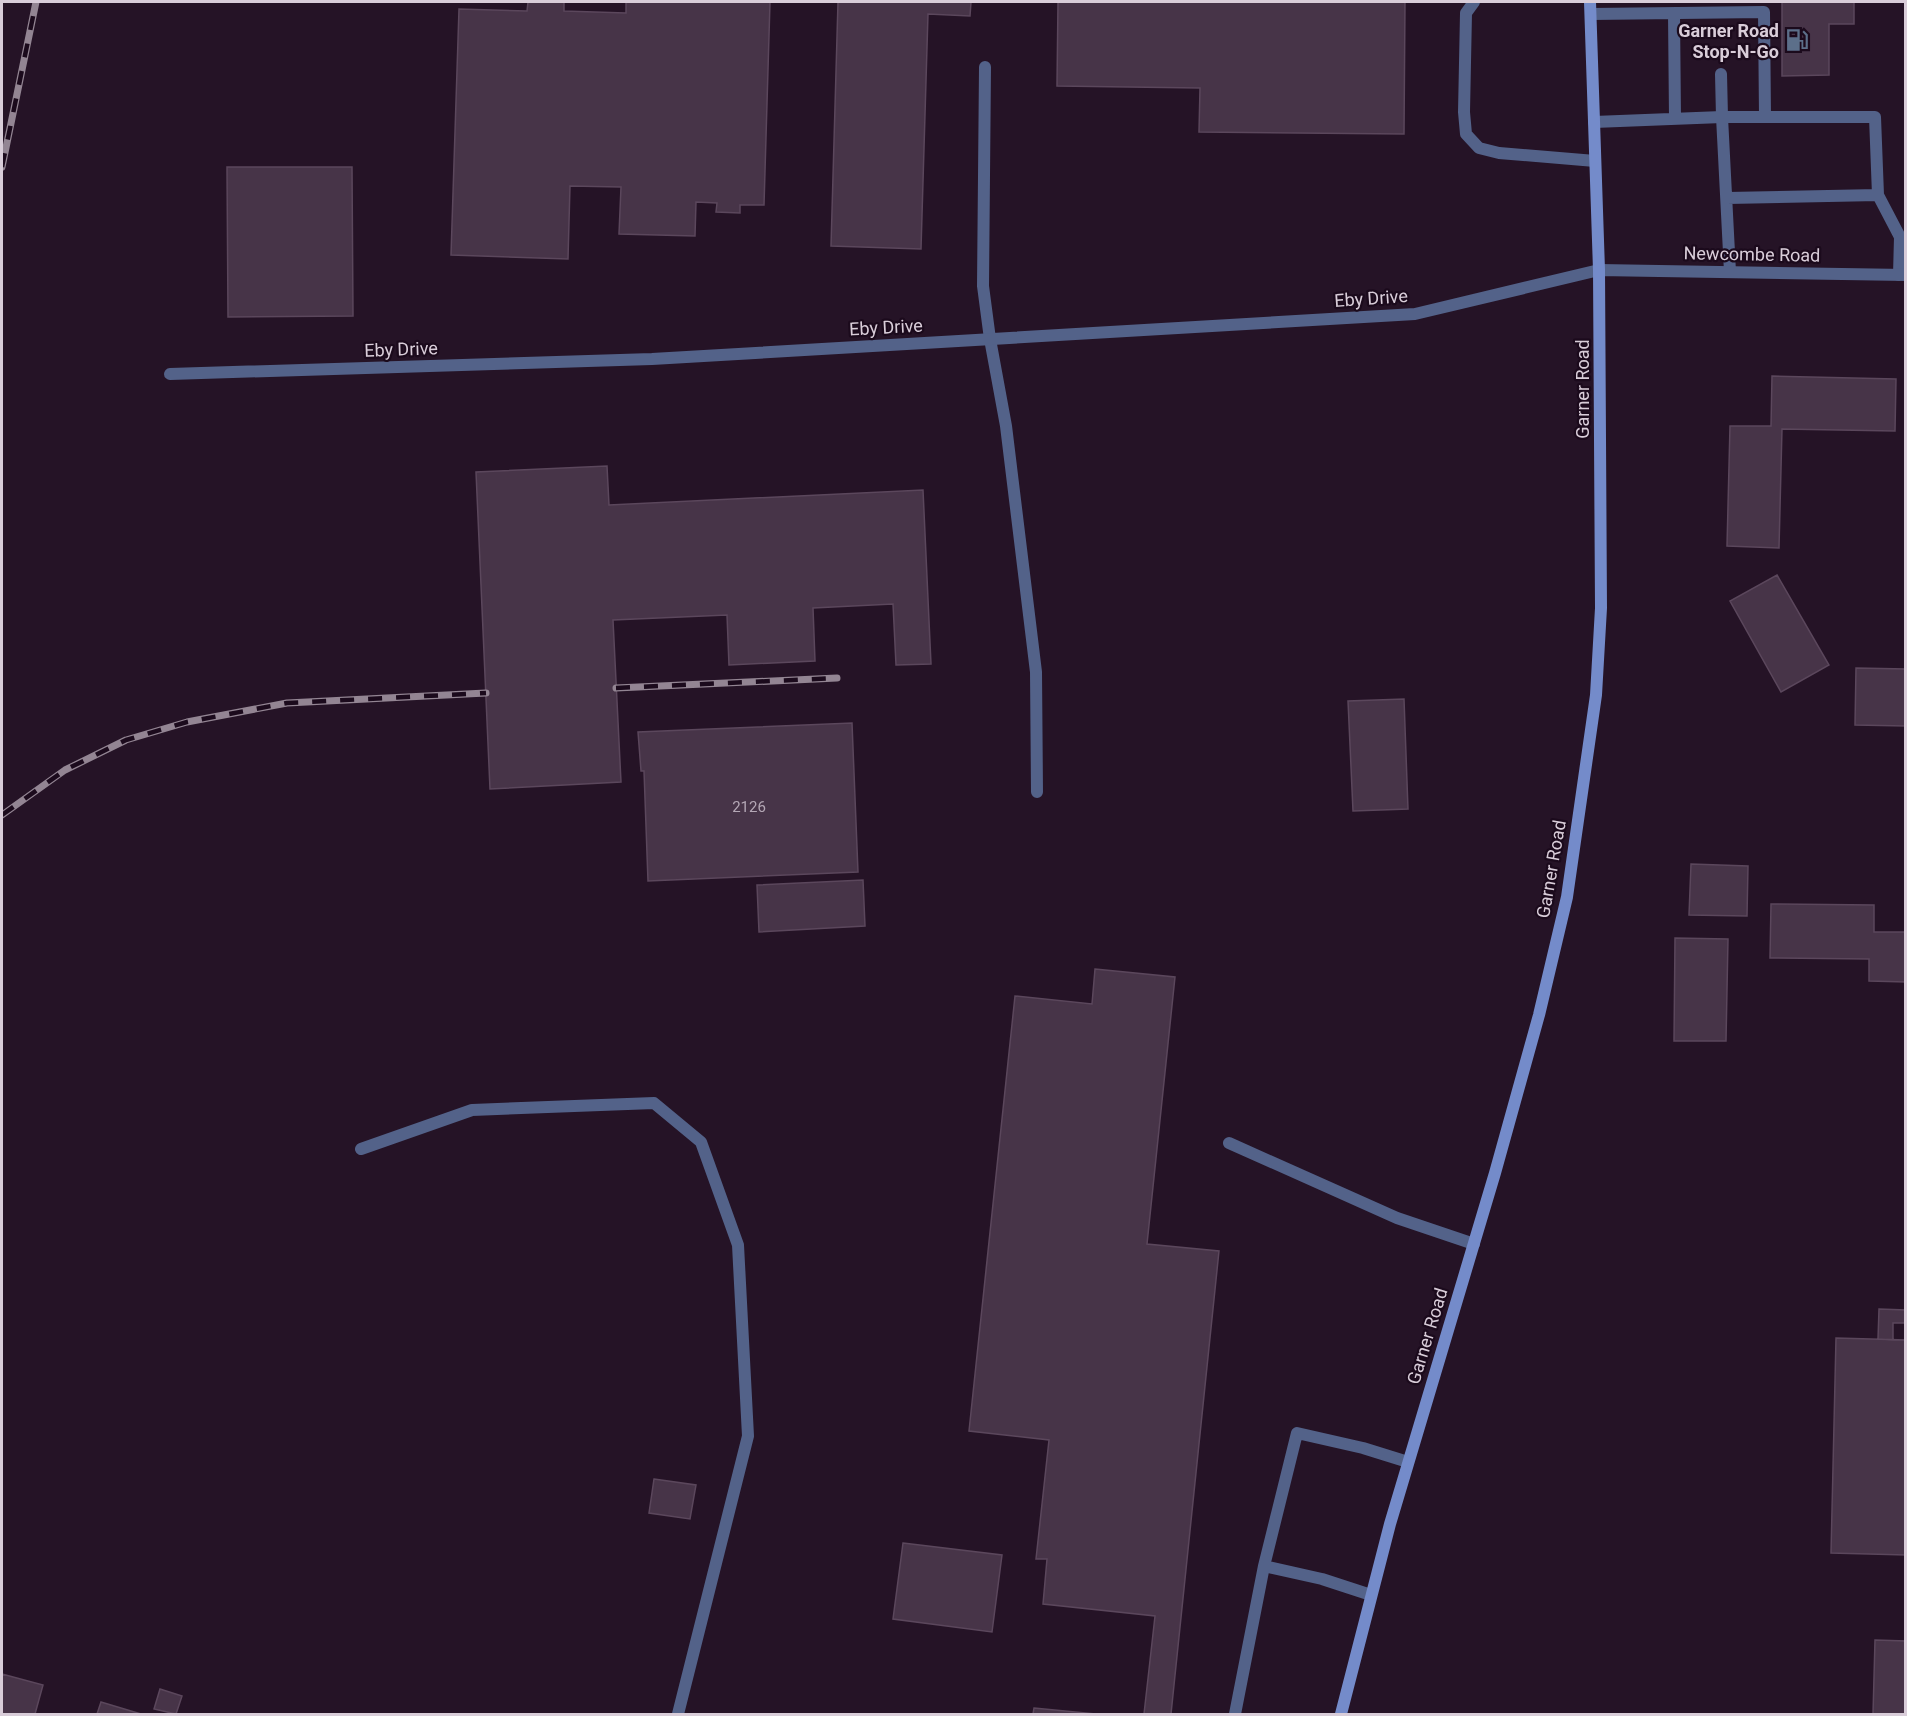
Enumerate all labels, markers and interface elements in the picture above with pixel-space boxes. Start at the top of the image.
place label: Garner Road Stop-N-Go [1678,20,1779,62]
fuel station icon: Garner Road Stop-N-Go [1784,27,1810,53]
street label: Newcombe Road [1683,242,1821,266]
street label: Eby Drive [1334,285,1408,311]
street label: Eby Drive [849,315,923,339]
street label: Eby Drive [364,337,438,361]
street label: Garner Road [1572,339,1593,439]
house number: 2126 [732,798,766,816]
street label: Garner Road [1532,818,1570,920]
street label: Garner Road [1402,1285,1452,1387]

